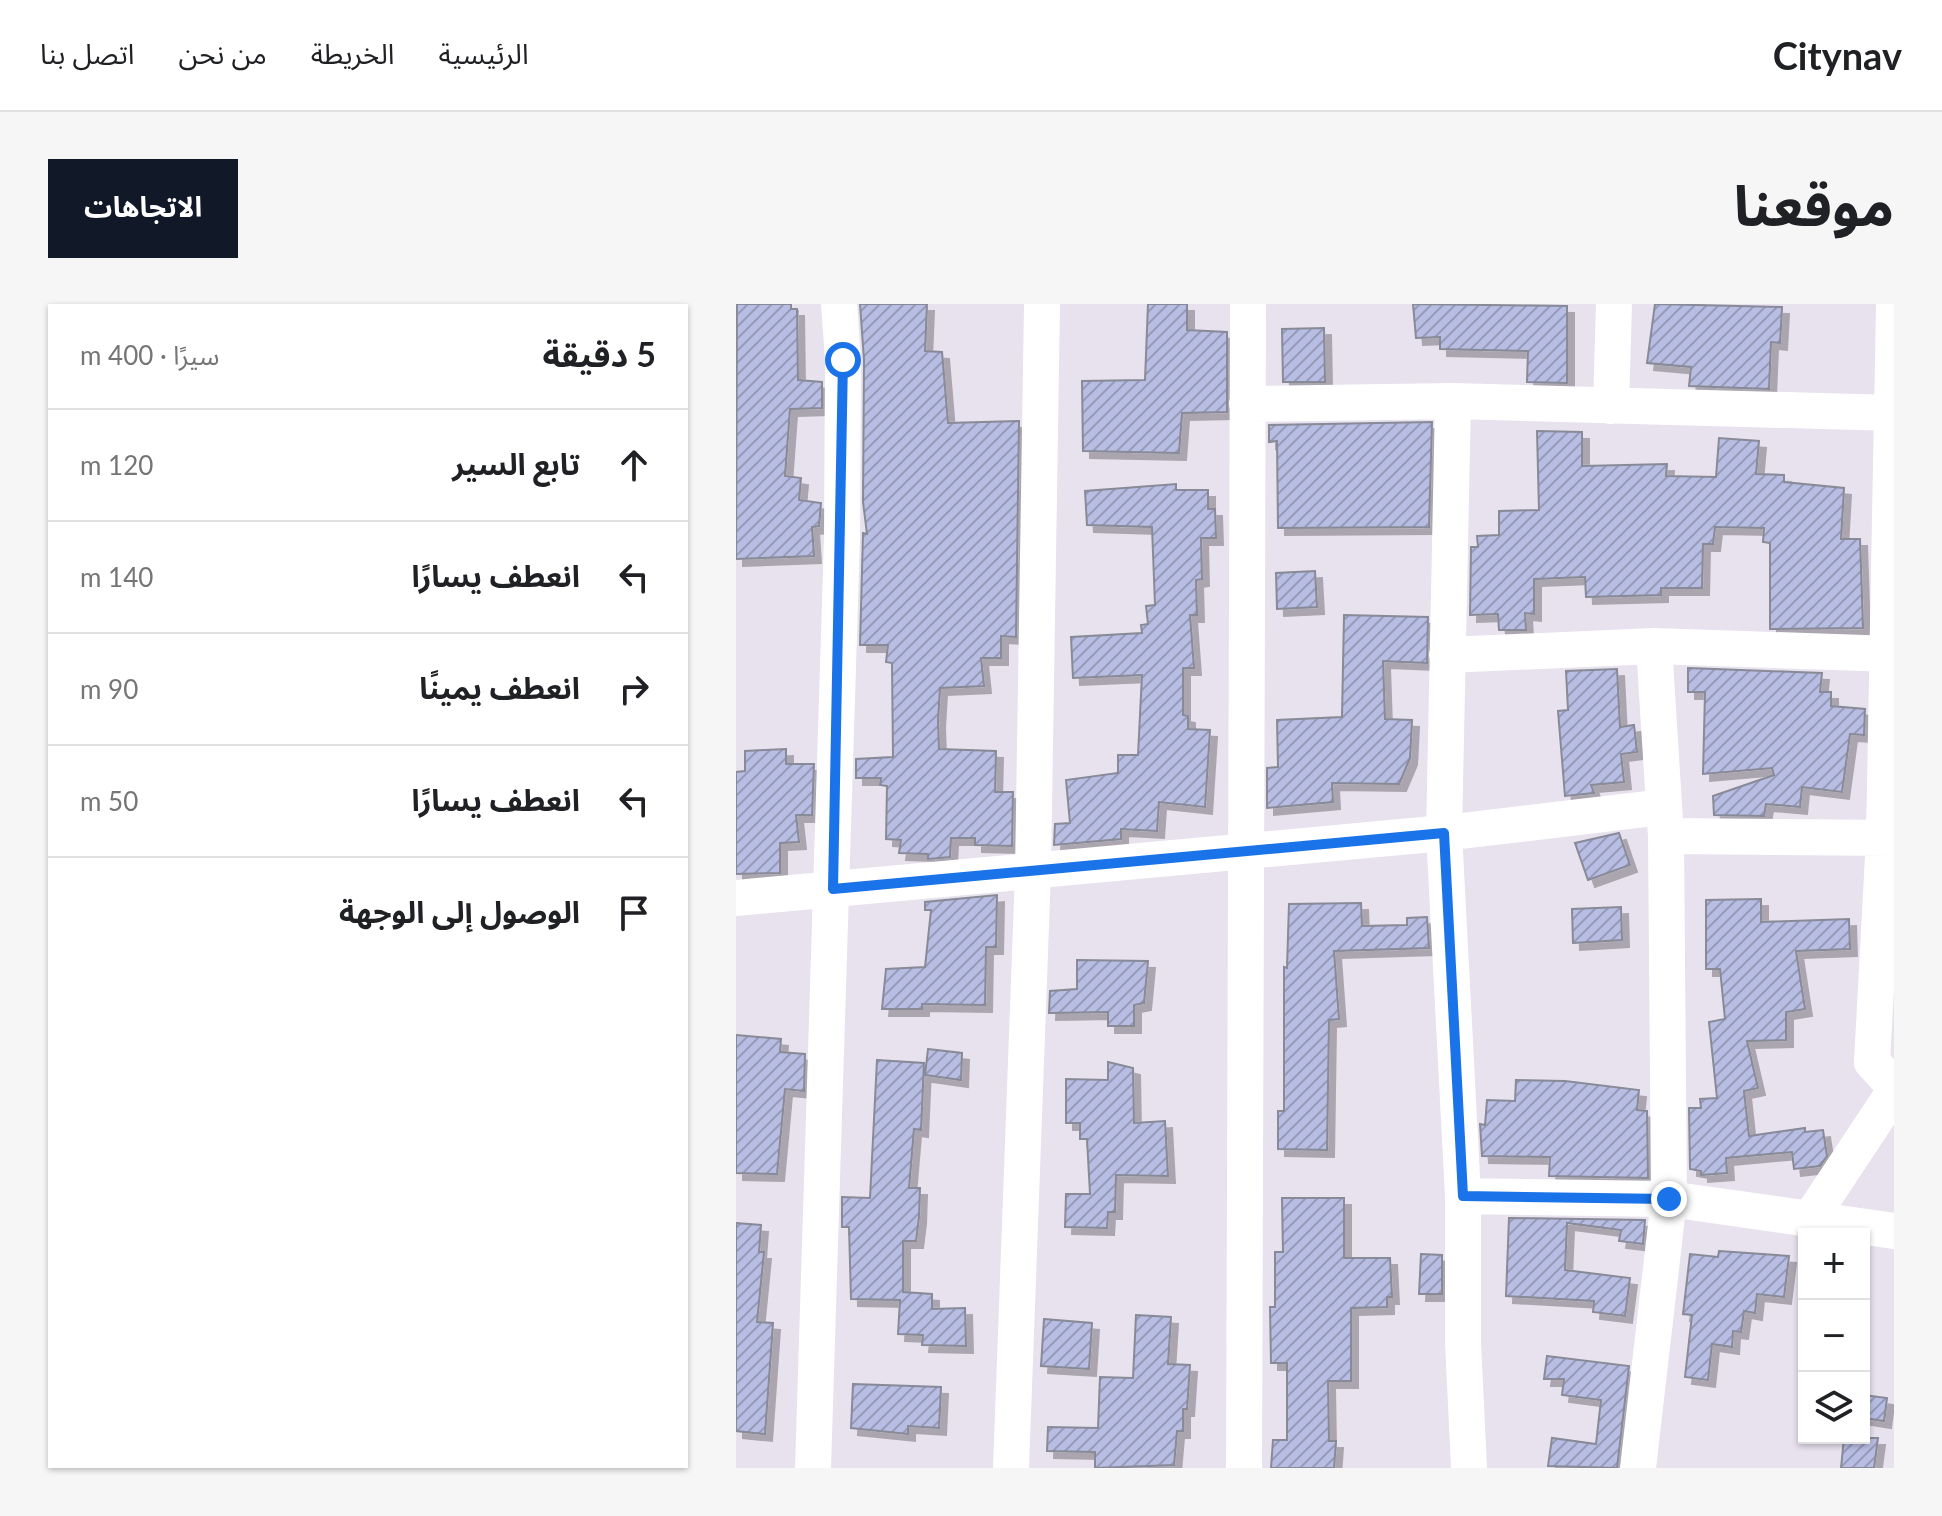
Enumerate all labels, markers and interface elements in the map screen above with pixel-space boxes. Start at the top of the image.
text: Citynav [1773,32,1902,78]
text: اتصل بنا [40,36,135,70]
text: من نحن [179,36,267,70]
text: الخريطة [311,36,395,70]
text: الرئيسية [439,36,529,70]
button: الاتجاهات [48,159,238,258]
text: موقعنا [1734,171,1894,238]
text: 5 دقيقة [542,333,656,374]
text: سيرًا · 400 m [80,339,219,371]
route start [825,342,861,378]
icon: ahead [612,443,656,487]
text: تابع السير [452,445,580,481]
text: 120 m [80,449,153,481]
icon: left [612,555,656,599]
text: انعطف يسارًا [412,557,580,593]
text: 140 m [80,561,153,593]
icon: right [612,667,656,711]
text: انعطف يمينًا [419,669,580,705]
text: 90 m [80,673,138,705]
icon: left [612,779,656,823]
text: انعطف يسارًا [412,781,580,817]
text: 50 m [80,785,138,817]
icon: arrive [612,891,656,935]
text: الوصول إلى الوجهة [339,893,580,929]
route end [1651,1181,1687,1217]
map controls [1798,1228,1870,1444]
button: + [1798,1228,1870,1300]
button: − [1798,1300,1870,1372]
button: layers [1798,1372,1870,1444]

